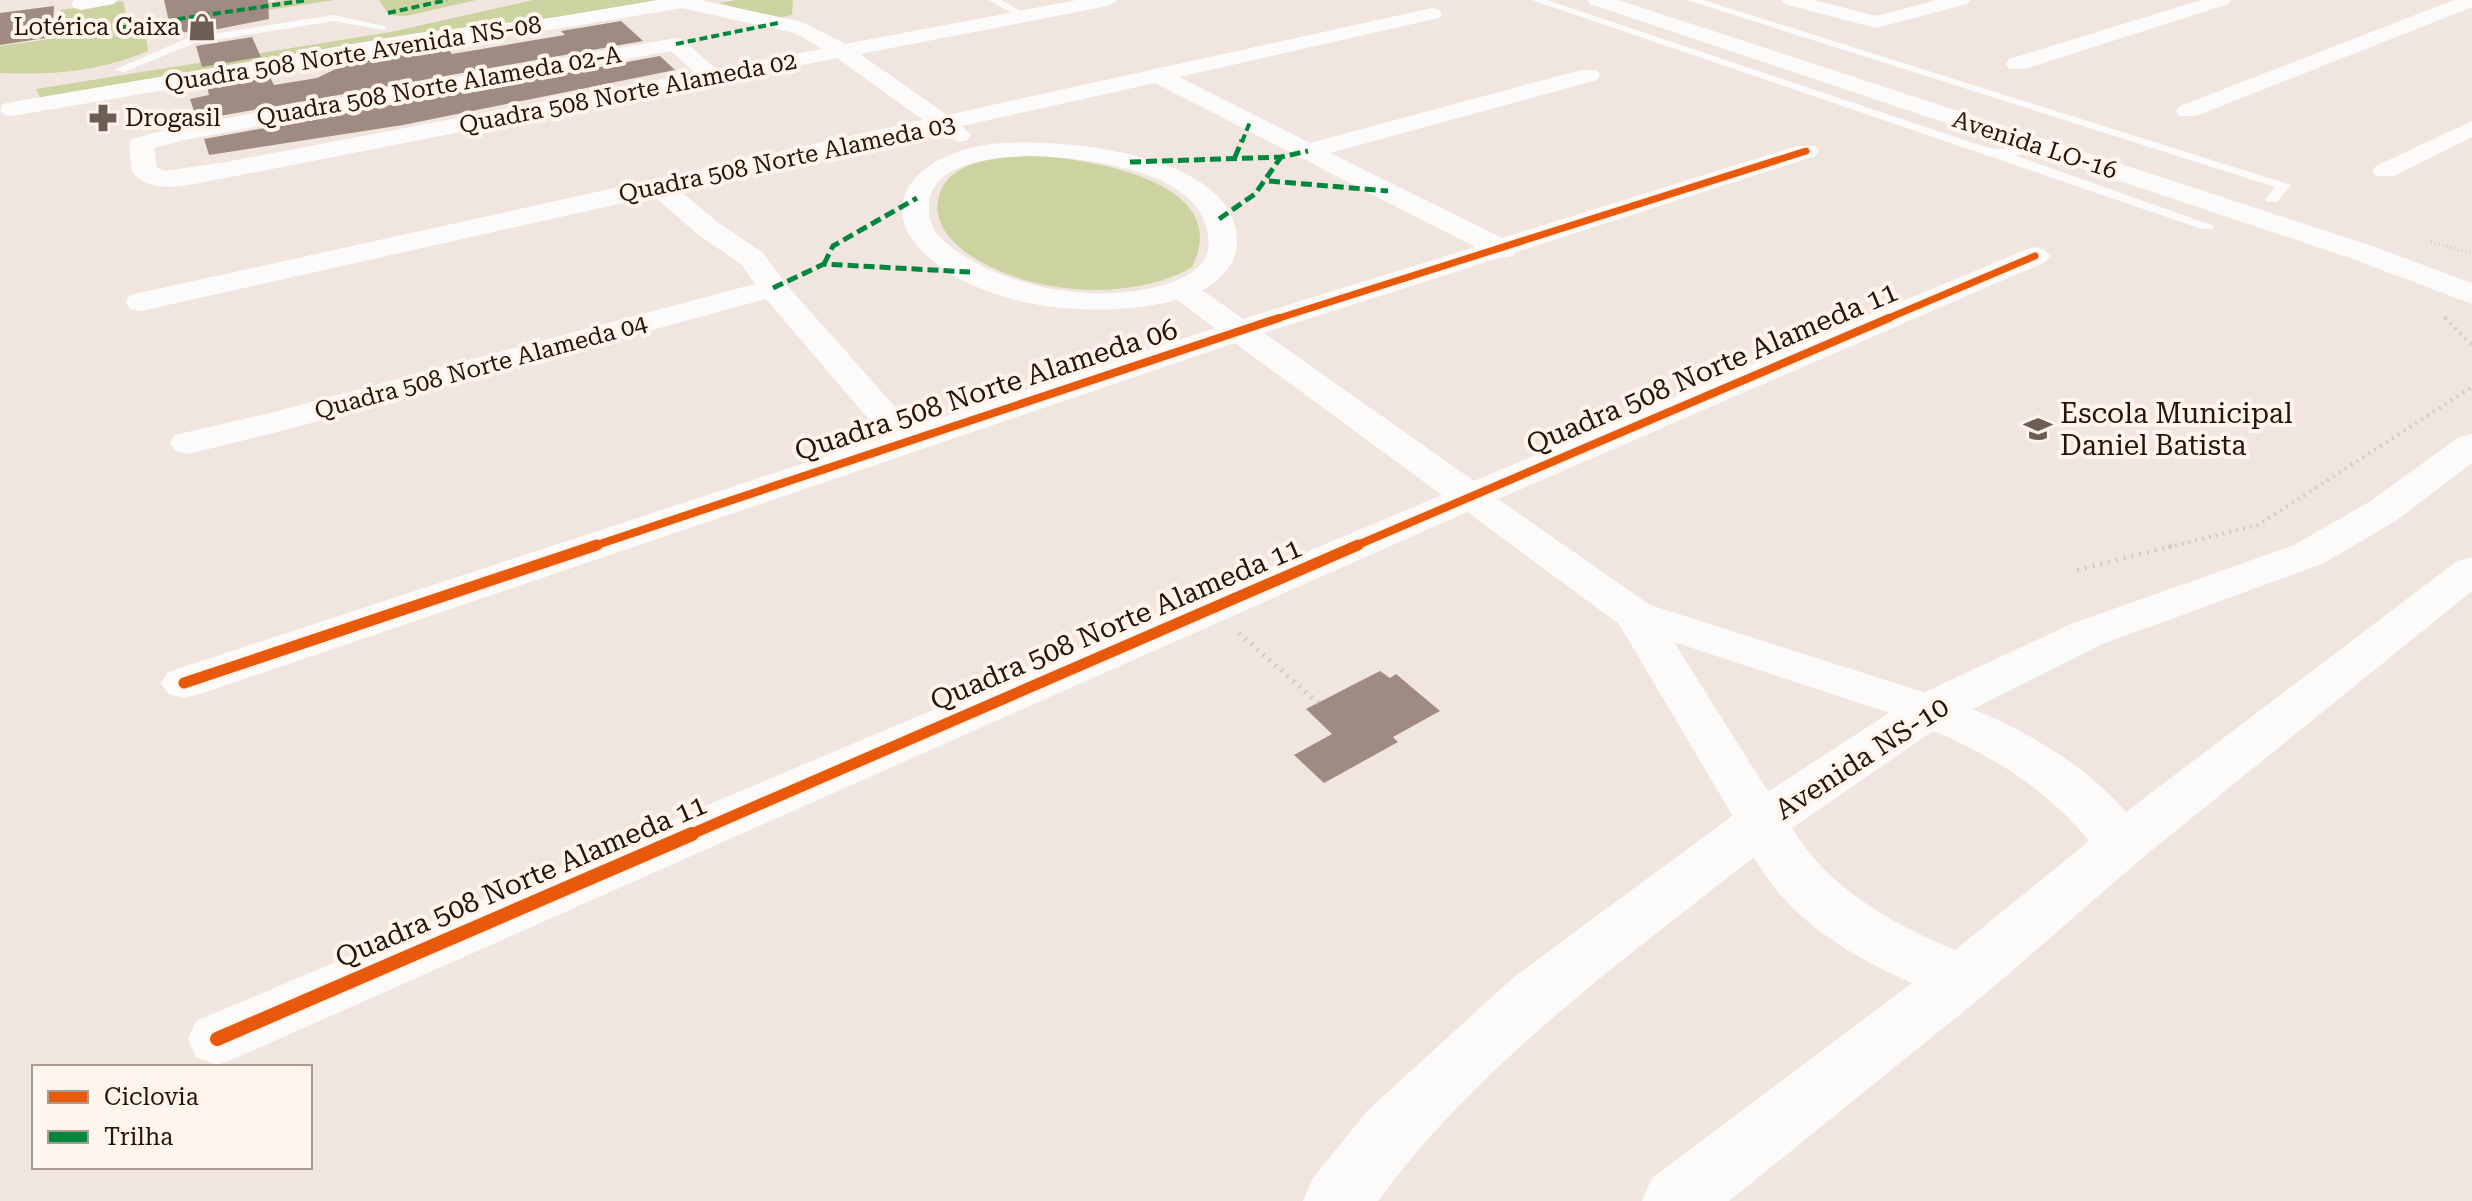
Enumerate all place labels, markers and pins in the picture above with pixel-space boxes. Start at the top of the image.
shop icon: Lotérica Caixa [187,12,217,42]
place label: Lotérica Caixa [14,13,180,41]
pharmacy icon: Drogasil [88,103,118,133]
place label: Drogasil [125,104,221,132]
place label: Escola Municipal Daniel Batista [2060,397,2293,462]
school or university icon: Escola Municipal Daniel Batista [2023,414,2053,444]

